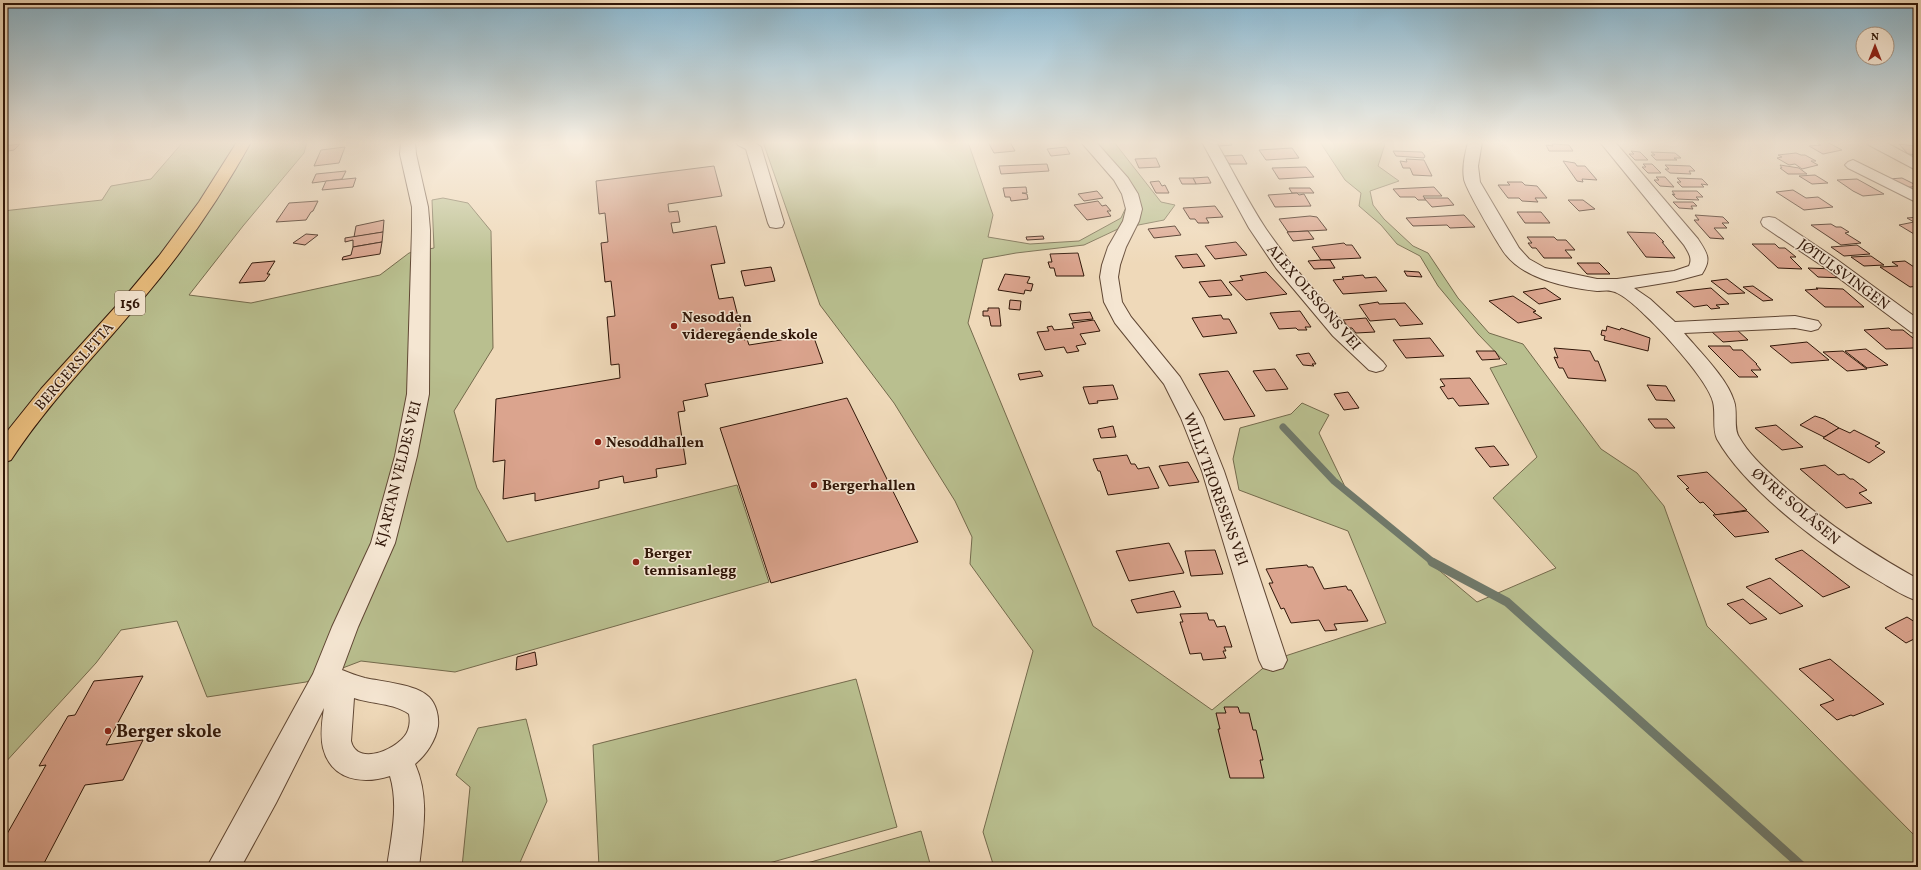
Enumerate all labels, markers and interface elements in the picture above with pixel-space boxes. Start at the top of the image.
north arrow [1855,26,1895,66]
text: N [1871,30,1879,45]
street label: JØTULSVINGEN [1793,235,1893,316]
street label: ALEX OLSSONS VEI [1261,240,1365,356]
road number: 156 [115,291,145,315]
place label: Nesodden videregående skole [682,308,818,346]
street label: BERGERSLETTA [31,318,120,416]
marker: Nesodden videregående skole [669,321,679,331]
street label: KJARTAN VELDES VEI [371,399,428,550]
street label: WILLY THORESENS VEI [1177,410,1252,569]
place label: Nesoddhallen [606,433,704,454]
marker: Nesoddhallen [593,437,603,447]
street label: ØVRE SOLÅSEN [1746,464,1844,551]
place label: Bergerhallen [822,476,916,497]
marker: Bergerhallen [809,480,819,490]
place label: Berger tennisanlegg [644,544,737,582]
marker: Berger tennisanlegg [631,557,641,567]
place label: Berger skole [116,720,222,745]
marker: Berger skole [103,726,113,736]

